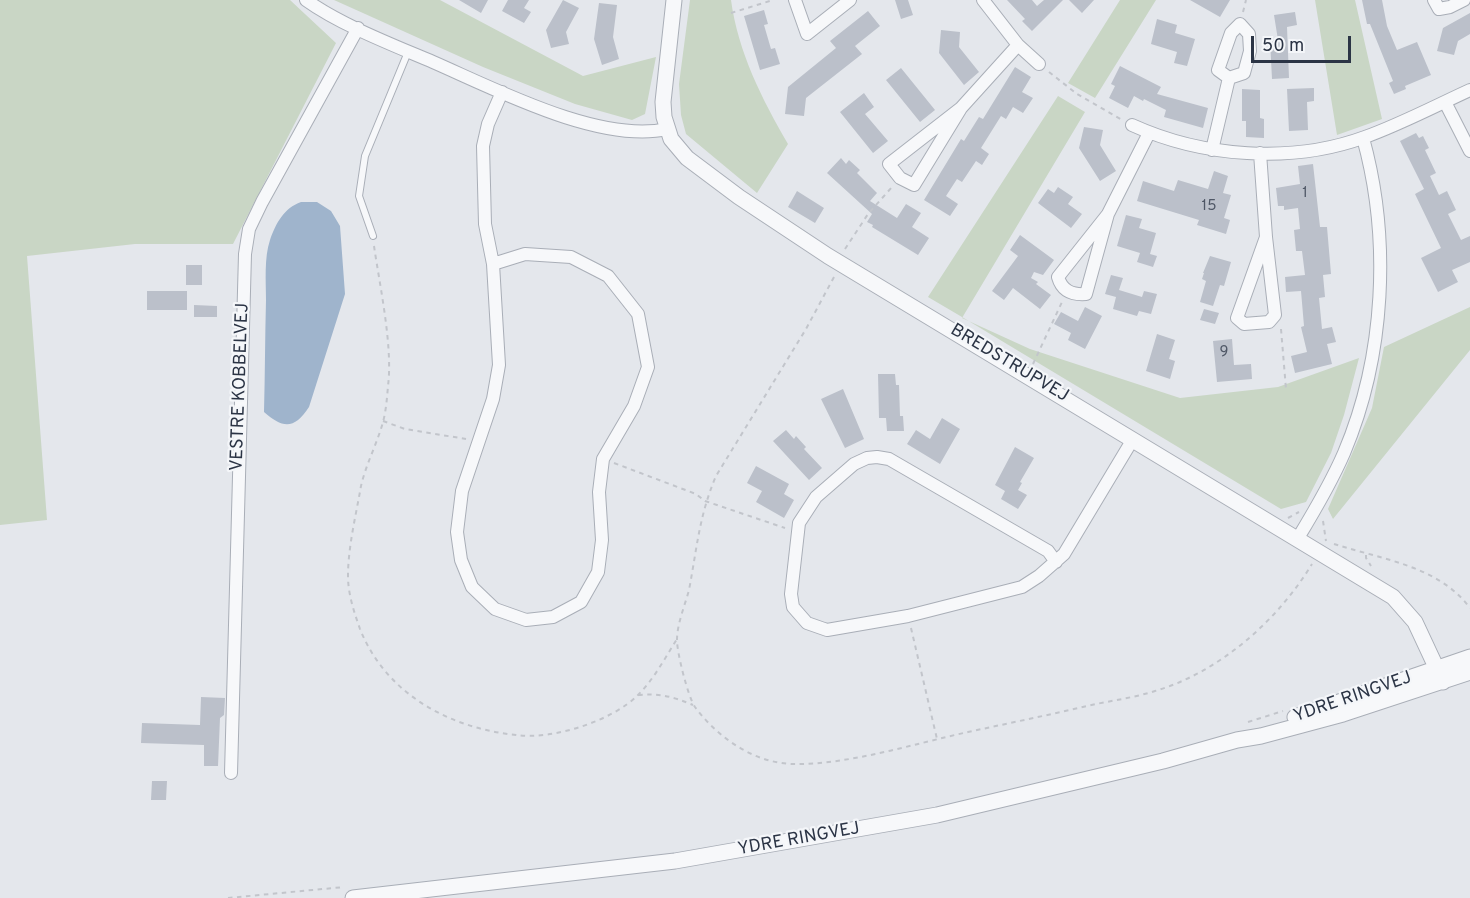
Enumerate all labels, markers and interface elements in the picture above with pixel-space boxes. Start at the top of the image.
scale bar [1254,24,1354,62]
text: 50 m [1262,35,1304,58]
house number: 1 [1302,185,1308,203]
house number: 15 [1202,198,1216,216]
street label: VESTRE KOBBELVEJ [227,302,255,472]
street label: BREDSTRUPVEJ [946,320,1072,408]
house number: 9 [1220,344,1228,362]
street label: YDRE RINGVEJ [1291,668,1415,728]
street label: YDRE RINGVEJ [736,819,862,861]

